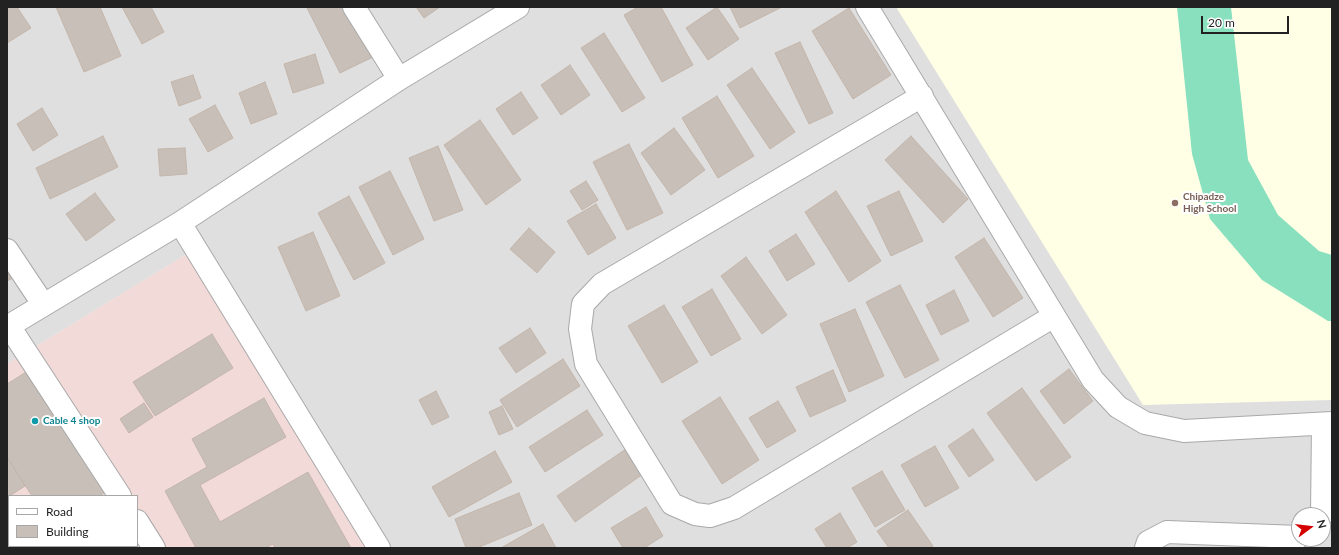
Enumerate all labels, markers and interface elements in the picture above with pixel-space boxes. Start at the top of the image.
scale bar [1203,8,1291,34]
text: 20 m [1208,15,1235,30]
place label: Chipadze High School [1183,191,1236,214]
marker: Chipadze High School [1170,198,1180,208]
place label: Cable 4 shop [43,415,100,427]
marker: Cable 4 shop [30,416,40,426]
legend [8,495,138,547]
text: Road [46,504,73,519]
north arrow [1291,507,1331,547]
text: N [1315,518,1329,530]
text: Building [46,524,89,539]

